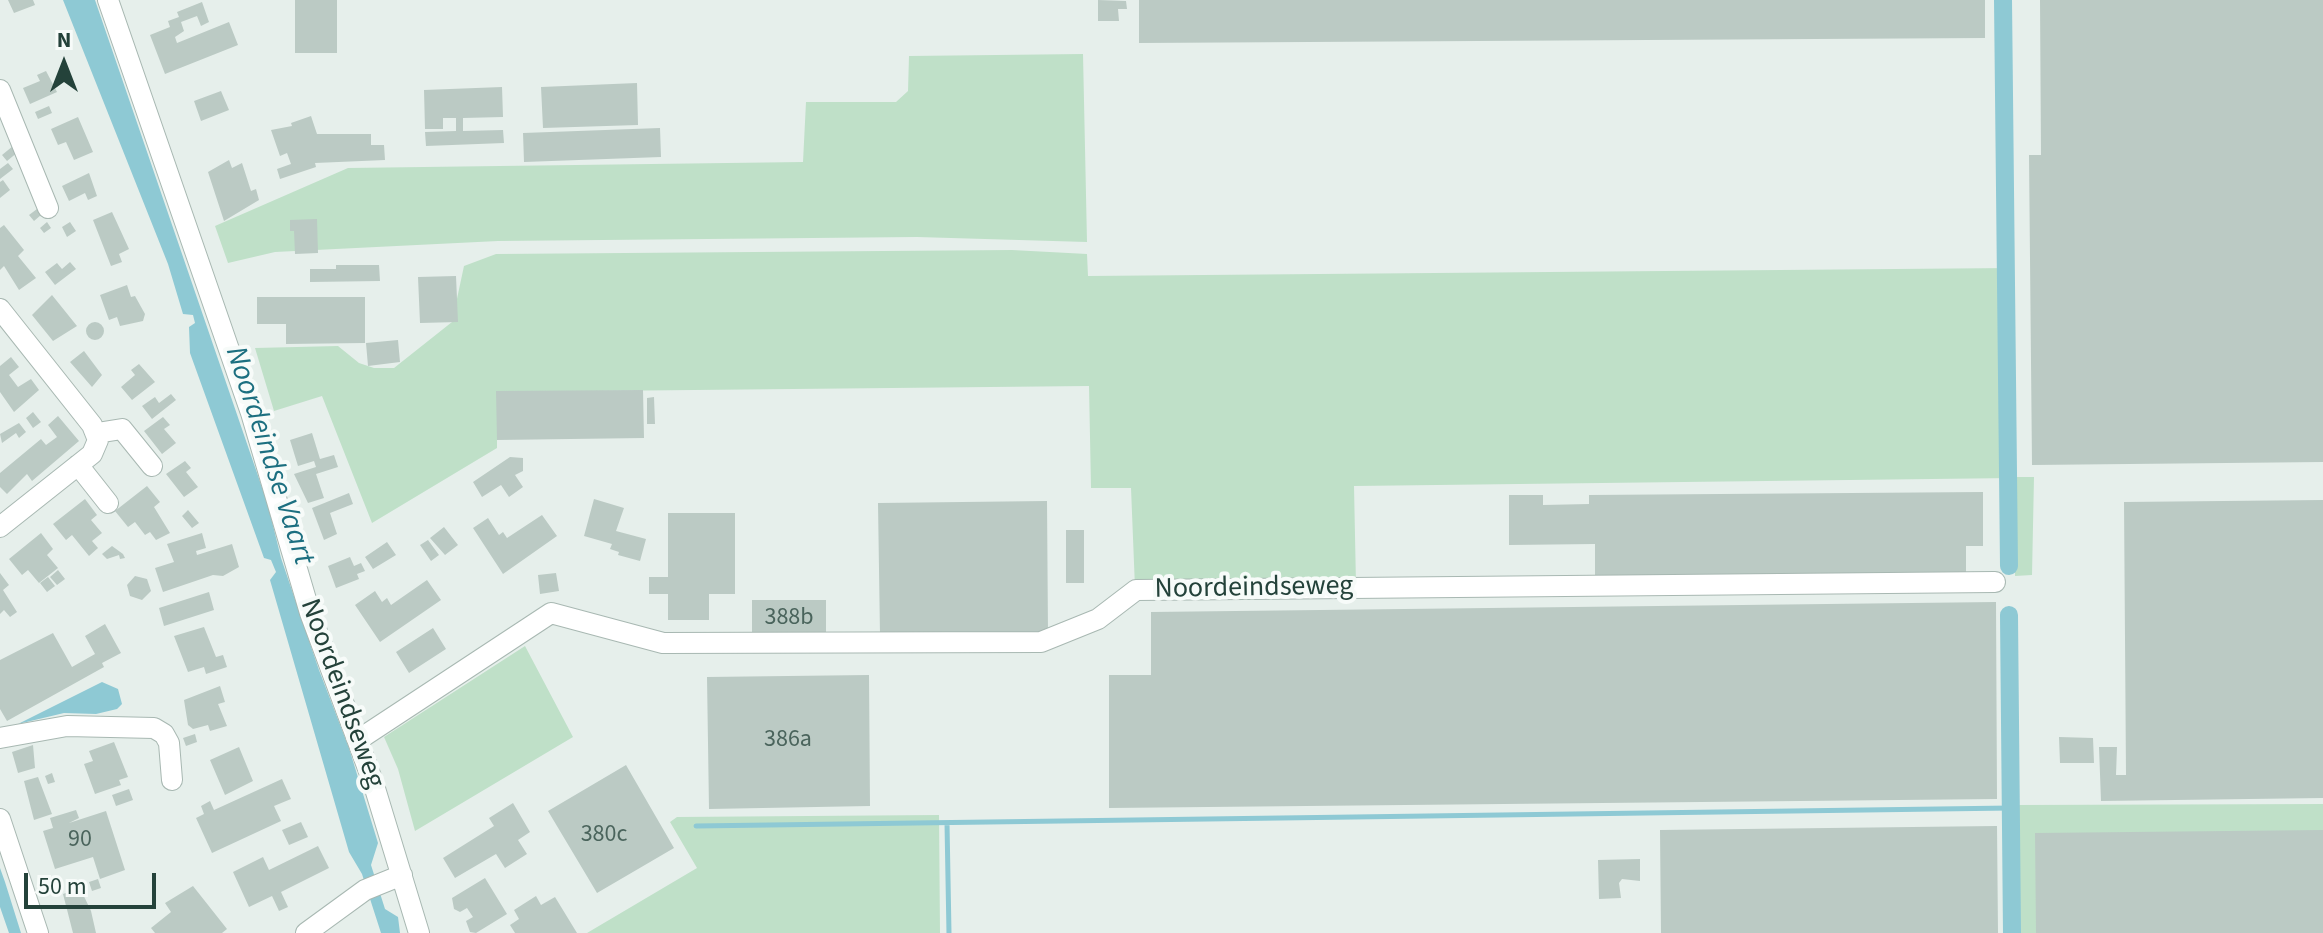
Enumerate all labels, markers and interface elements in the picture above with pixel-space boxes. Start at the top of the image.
north arrow [24,24,104,104]
text: N [57,24,71,56]
water label: Noordeindse Vaart [216,342,320,570]
street label: Noordeindseweg [1154,570,1354,608]
street label: Noordeindseweg [291,595,391,793]
house number: 388b [764,605,814,633]
house number: 386a [764,727,812,755]
house number: 380c [581,822,627,850]
house number: 90 [68,827,92,855]
scale bar [28,857,160,907]
text: 50 m [38,869,87,904]

